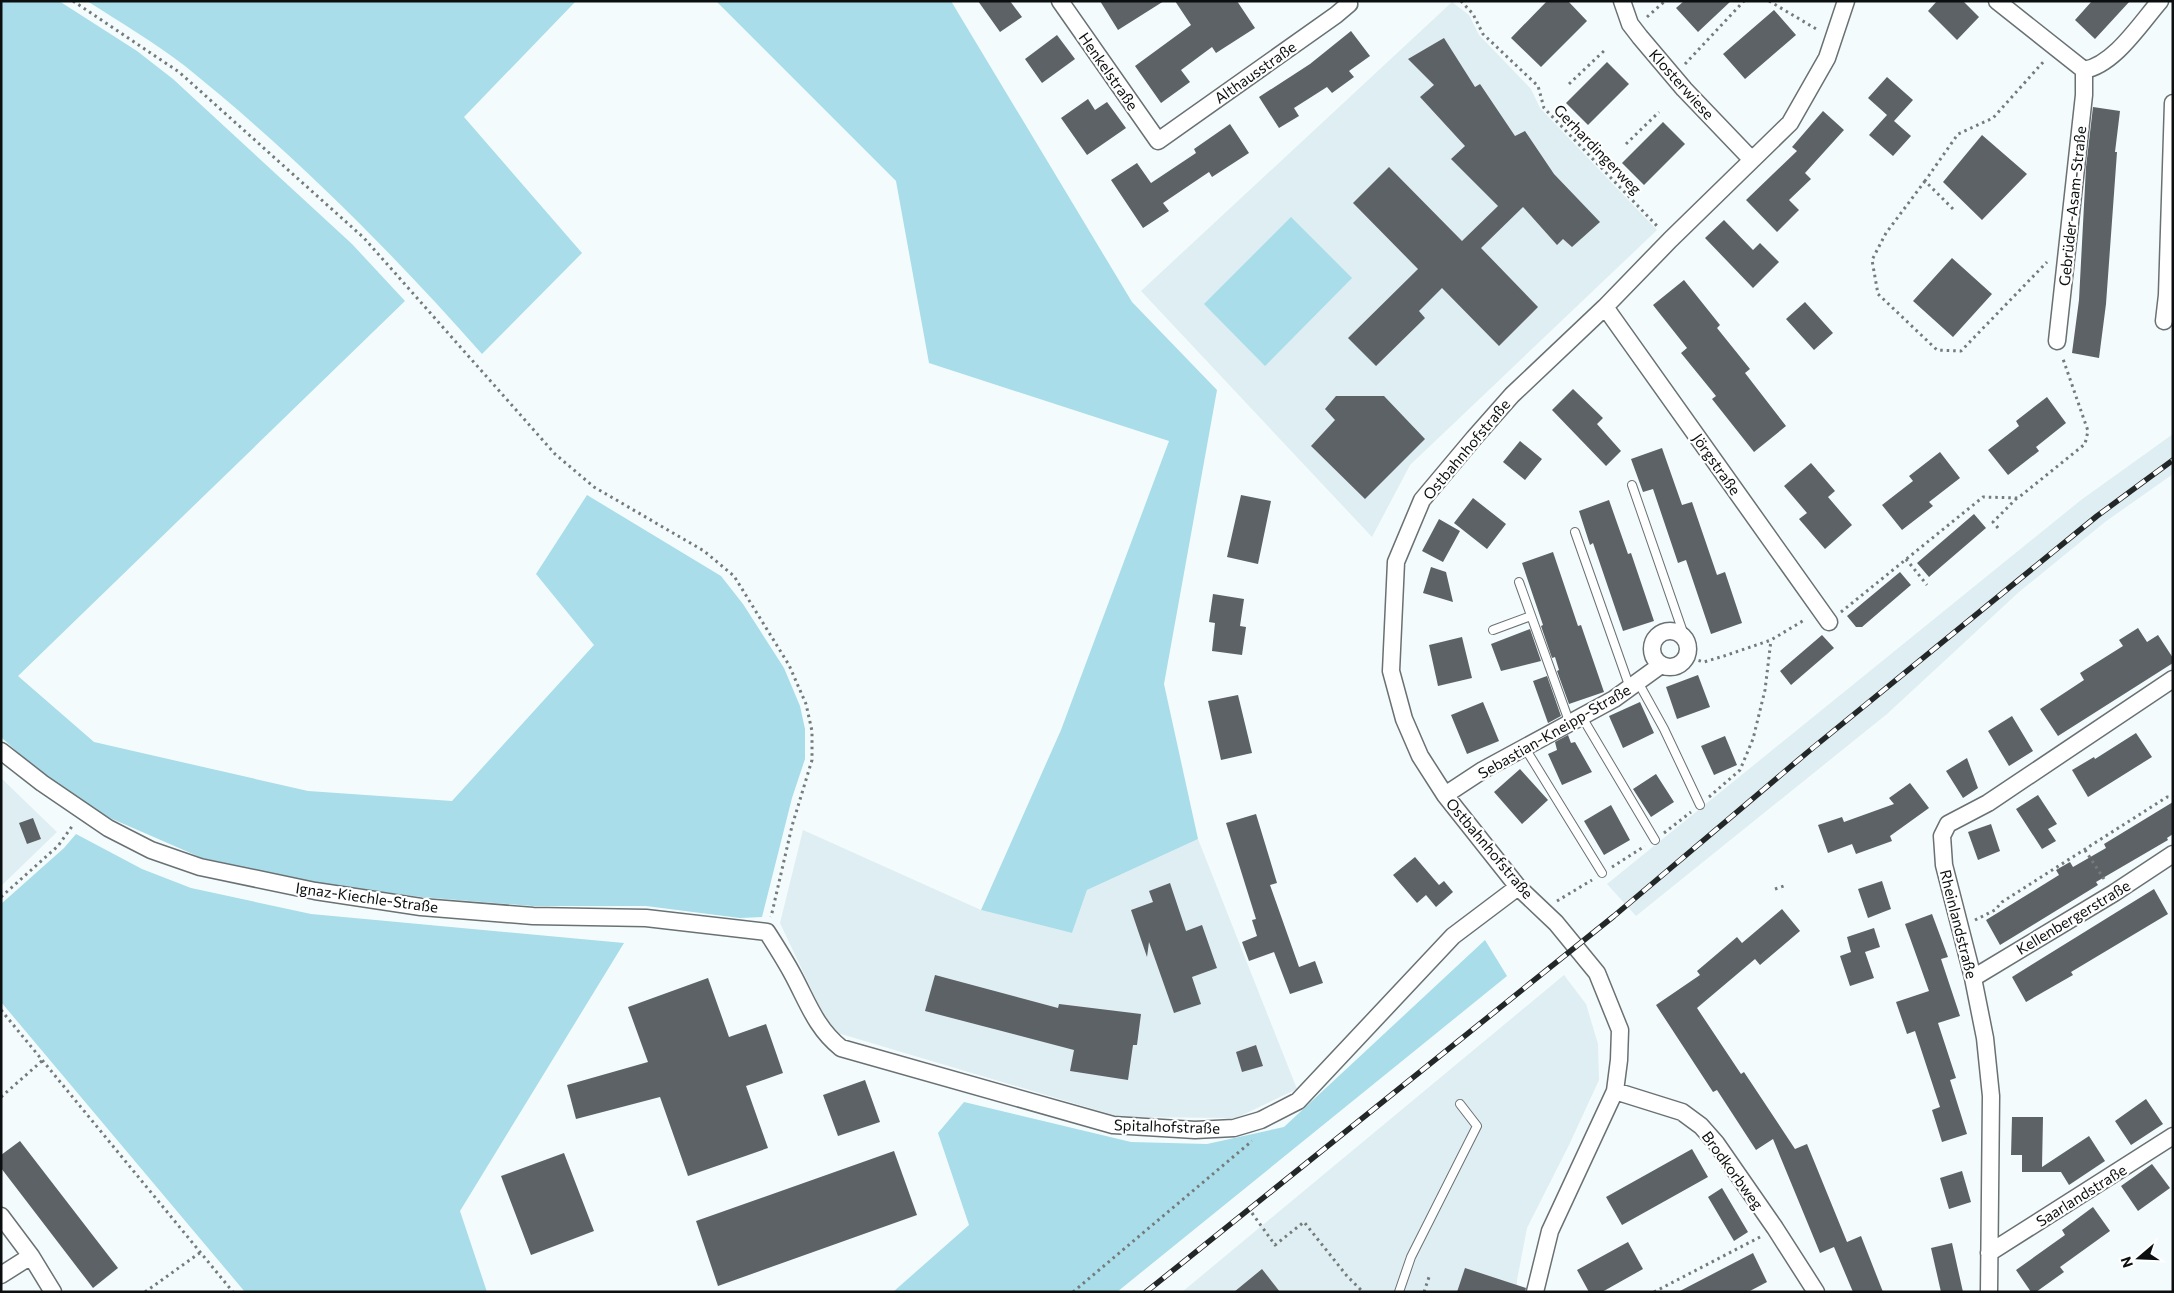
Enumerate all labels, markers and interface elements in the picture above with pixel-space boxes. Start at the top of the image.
street label: Henkelstraße [1076,29,1142,113]
street label: Althausstraße [1211,37,1299,107]
street label: Klosterwiese [1646,45,1718,123]
street label: Gerhardingerweg [1551,100,1645,198]
street label: Gebrüder-Asam-Straße [2055,125,2089,287]
street label: Ostbahnhofstraße [1419,395,1513,503]
street label: Jörgstraße [1689,430,1745,498]
street label: Sebastian-Kneipp-Straße [1475,680,1633,782]
street label: Ostbahnhofstraße [1443,794,1537,902]
street label: Rheinlandstraße [1937,868,1981,980]
street label: Kellenbergerstraße [2013,876,2133,958]
street label: Ignaz-Kiechle-Straße [294,878,440,916]
street label: Spitalhofstraße [1114,1115,1220,1137]
street label: Brodkorbweg [1699,1127,1767,1213]
street label: Saarlandstraße [2033,1160,2130,1230]
north arrow [2114,1233,2164,1283]
text: N [2116,1255,2136,1270]

